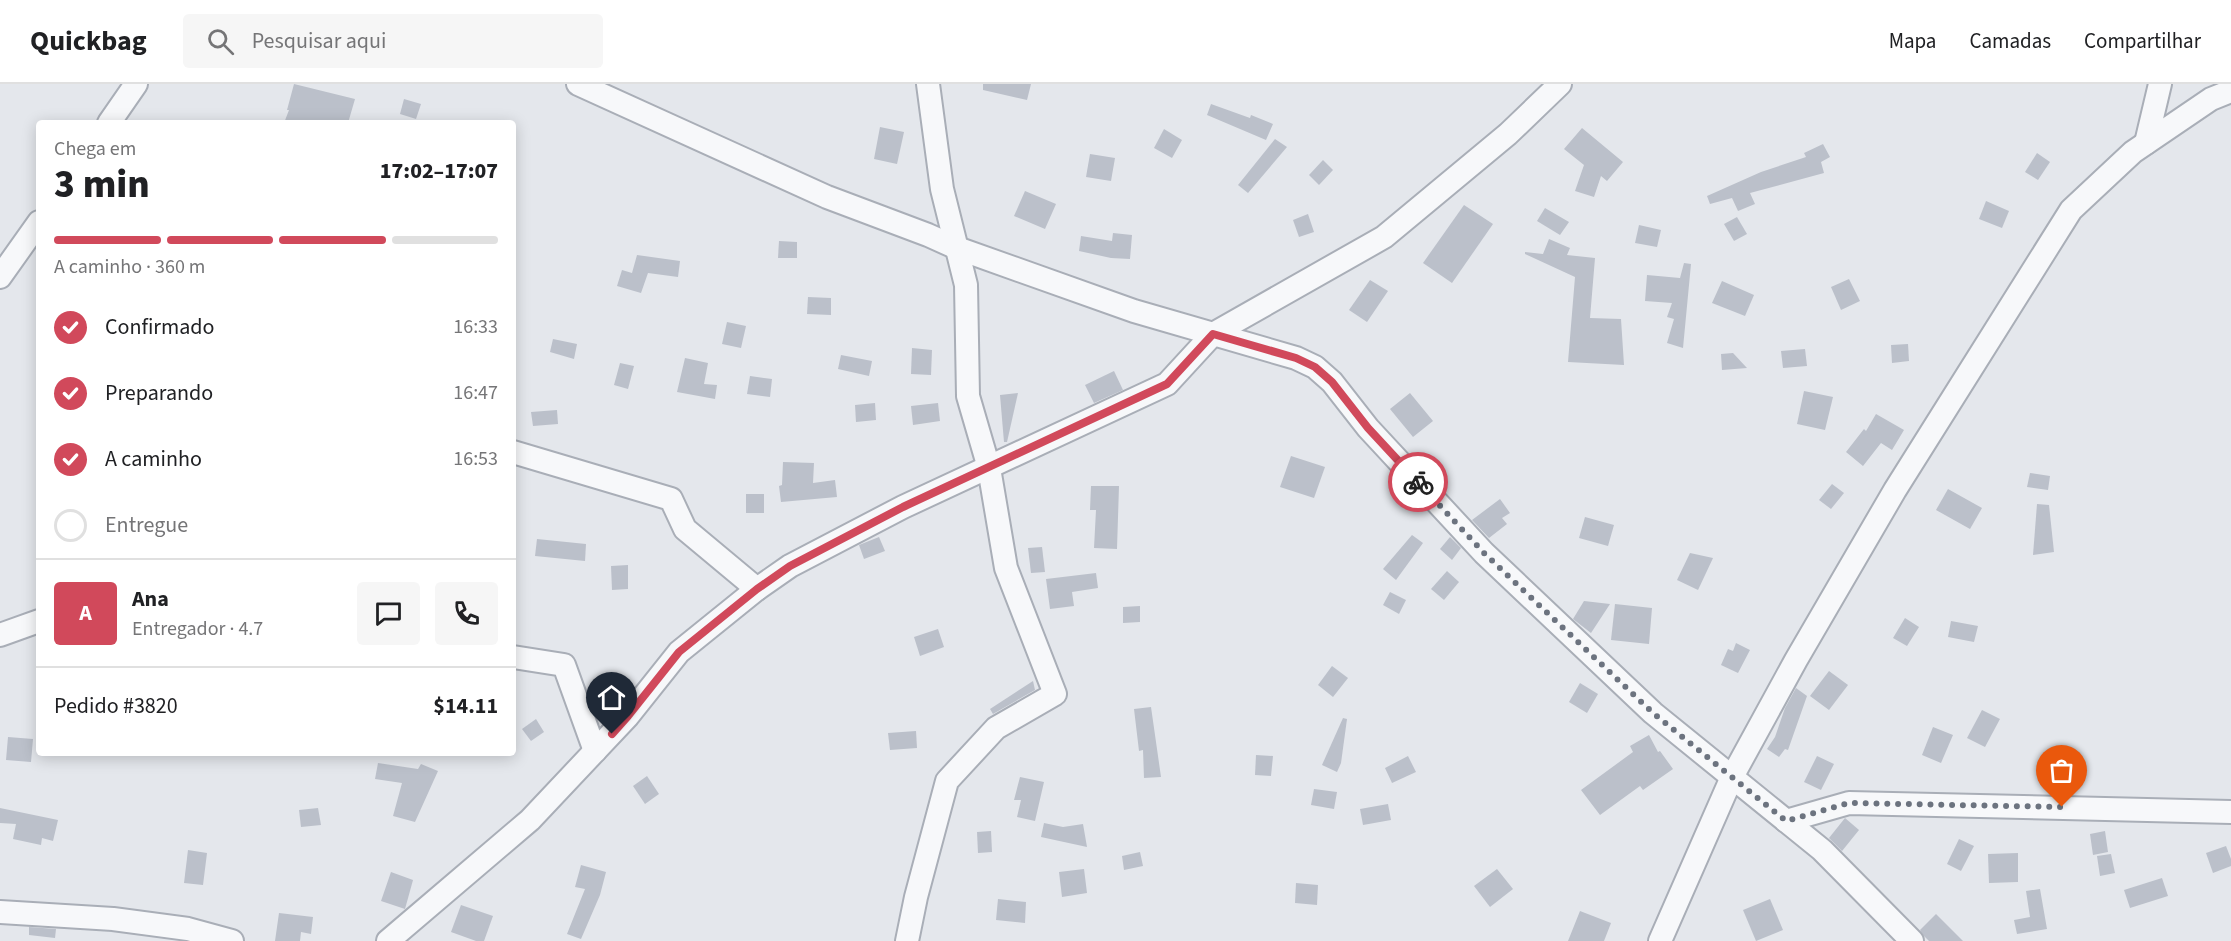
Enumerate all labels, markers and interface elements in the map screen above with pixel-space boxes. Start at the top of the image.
search box [183,14,603,68]
text: Quickbag [30,21,147,61]
icon: search [204,25,237,58]
text: Pesquisar aqui [252,25,386,57]
text: Mapa [1889,26,1936,56]
text: Camadas [1969,26,2051,56]
text: Compartilhar [2084,26,2201,56]
text: Chega em [54,135,136,163]
text: 17:02–17:07 [380,155,498,187]
text: 3 min [54,157,150,213]
text: A caminho · 360 m [54,253,205,281]
icon: check [54,311,87,344]
text: Confirmado [105,311,214,343]
text: 16:33 [453,313,498,341]
icon: check [54,377,87,410]
text: Preparando [105,377,213,409]
text: 16:47 [453,379,498,407]
icon: check [54,443,87,476]
text: A caminho [105,443,202,475]
text: 16:53 [453,445,498,473]
courier [1388,452,1448,512]
icon: bike [1402,466,1435,499]
text: Entregue [105,509,188,541]
button: chat [357,582,420,645]
button: phone [435,582,498,645]
text: Ana [132,583,169,615]
text: A [79,597,92,629]
text: Entregador · 4.7 [132,615,263,643]
pin [586,672,637,734]
icon: home [595,681,628,714]
text: Pedido #3820 [54,690,178,722]
text: $14.11 [433,690,498,722]
pin [2036,745,2087,807]
icon: bag [2045,754,2078,787]

